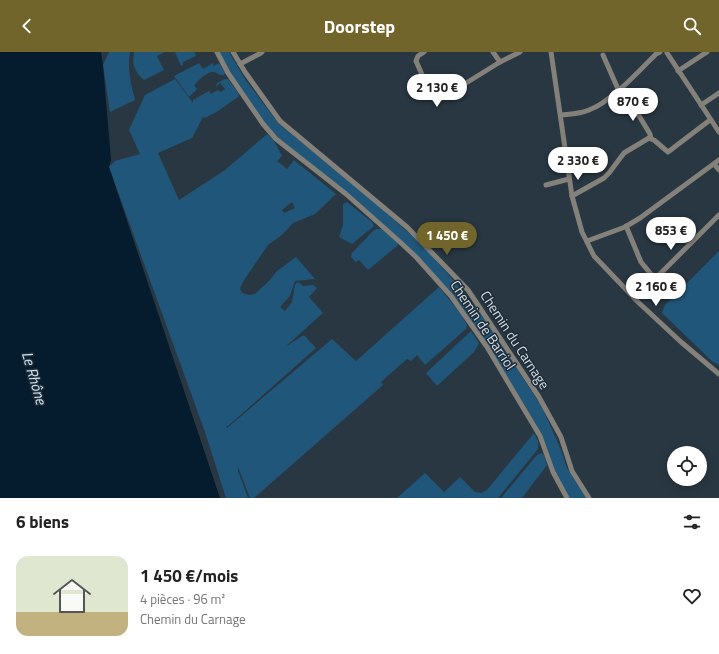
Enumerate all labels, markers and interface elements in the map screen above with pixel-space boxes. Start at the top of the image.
text: Doorstep [324,13,395,40]
icon: back [16,15,38,37]
icon: search [681,15,703,37]
pin: 2 130 € [400,74,474,108]
text: 2 130 € [416,77,458,97]
pin: 870 € [605,88,661,122]
text: 870 € [617,91,649,111]
pin: 2 330 € [541,147,615,181]
text: 2 330 € [557,150,599,170]
pin: 853 € [643,217,699,251]
text: 853 € [655,220,687,240]
pin: 1 450 € [410,222,484,256]
text: 1 450 € [426,225,468,245]
pin: 2 160 € [619,273,693,307]
street label: Chemin de Barriol [446,276,521,374]
text: 2 160 € [635,276,677,296]
street label: Chemin du Carnage [476,286,555,393]
water label: Le Rhône [16,349,53,408]
map controls [667,446,707,486]
button: locate [667,446,707,486]
text: 6 biens [16,509,69,535]
icon: filters [681,511,703,533]
text: 1 450 €/mois [140,563,238,589]
icon: home [48,572,96,620]
icon: heart [681,585,703,607]
text: 4 pièces · 96 m² [140,589,225,609]
text: Chemin du Carnage [140,609,246,629]

